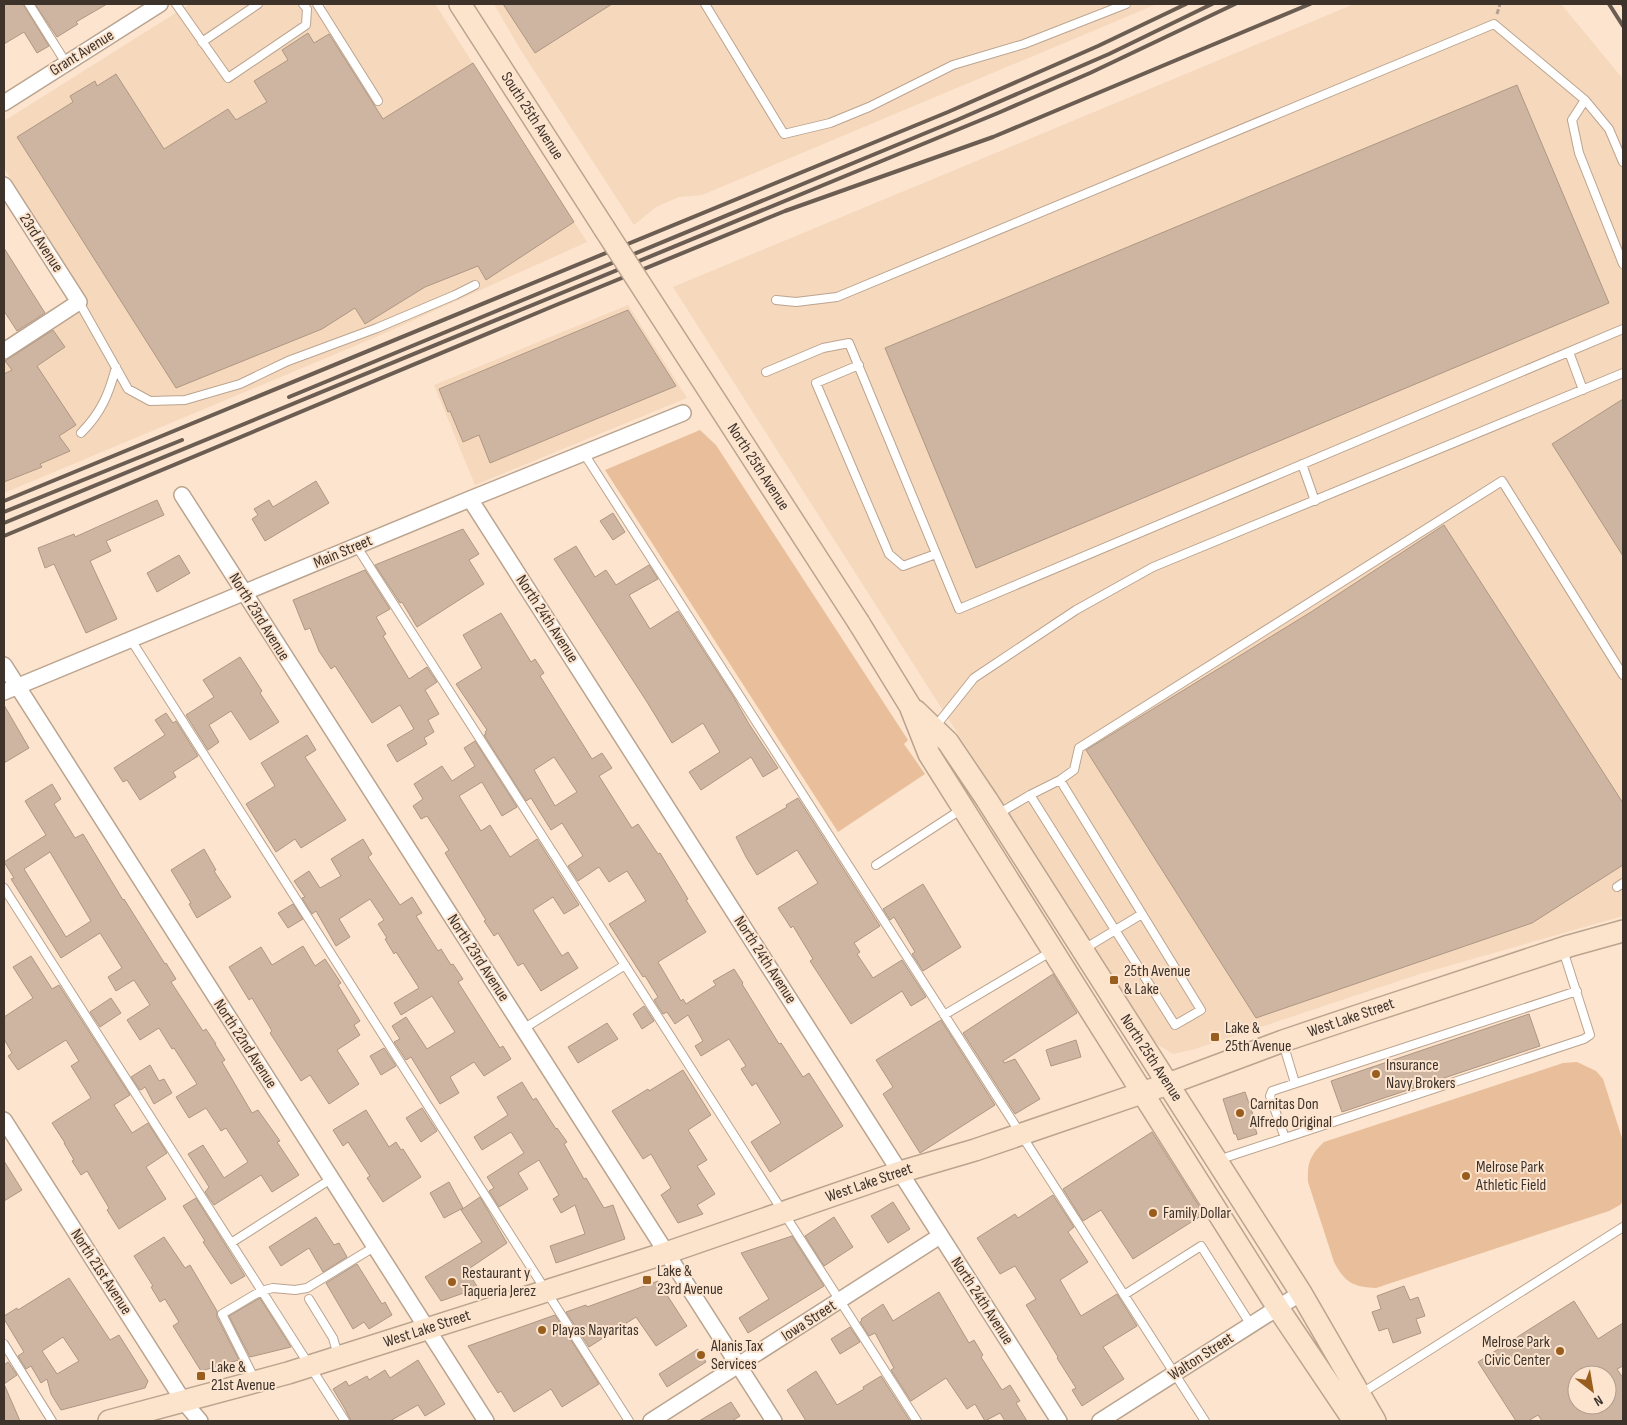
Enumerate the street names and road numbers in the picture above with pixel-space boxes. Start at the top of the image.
street label: Grant Avenue [46,26,118,80]
street label: South 25th Avenue [497,69,567,163]
street label: 23rd Avenue [15,210,67,276]
street label: North 25th Avenue [723,420,793,514]
street label: Main Street [311,531,375,573]
street label: North 23rd Avenue [224,570,294,664]
street label: North 24th Avenue [512,572,582,666]
street label: North 23rd Avenue [443,911,513,1005]
street label: North 24th Avenue [730,913,800,1007]
street label: West Lake Street [1305,994,1397,1042]
street label: North 22nd Avenue [209,996,281,1092]
street label: North 25th Avenue [1116,1011,1186,1105]
street label: West Lake Street [823,1159,915,1207]
street label: North 21st Avenue [66,1226,136,1318]
street label: North 24th Avenue [947,1254,1017,1348]
street label: Iowa Street [778,1296,840,1346]
street label: West Lake Street [381,1306,473,1352]
street label: Walton Street [1165,1329,1237,1385]

